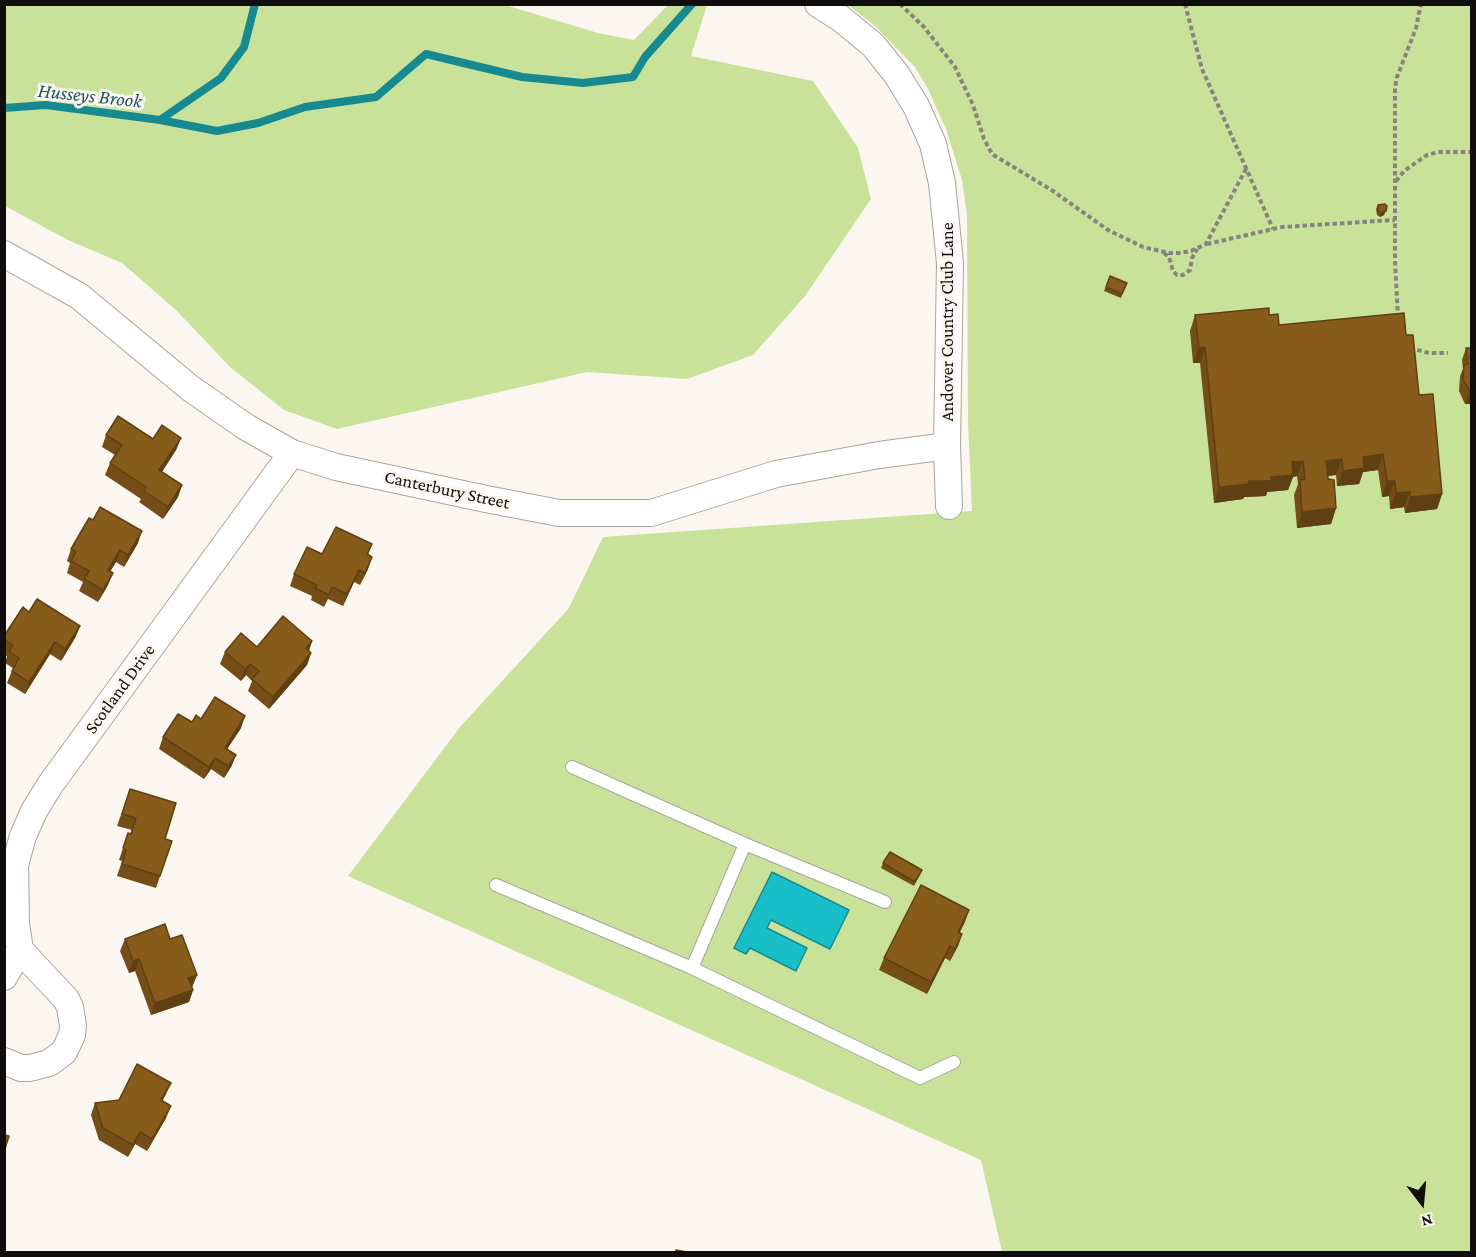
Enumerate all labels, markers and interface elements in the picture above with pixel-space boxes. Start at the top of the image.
water label: Husseys Brook [37,79,143,113]
street label: Andover Country Club Lane [936,222,958,422]
street label: Canterbury Street [382,466,512,514]
street label: Scotland Drive [80,640,160,738]
north arrow [1392,1173,1452,1233]
text: N [1420,1211,1435,1230]

